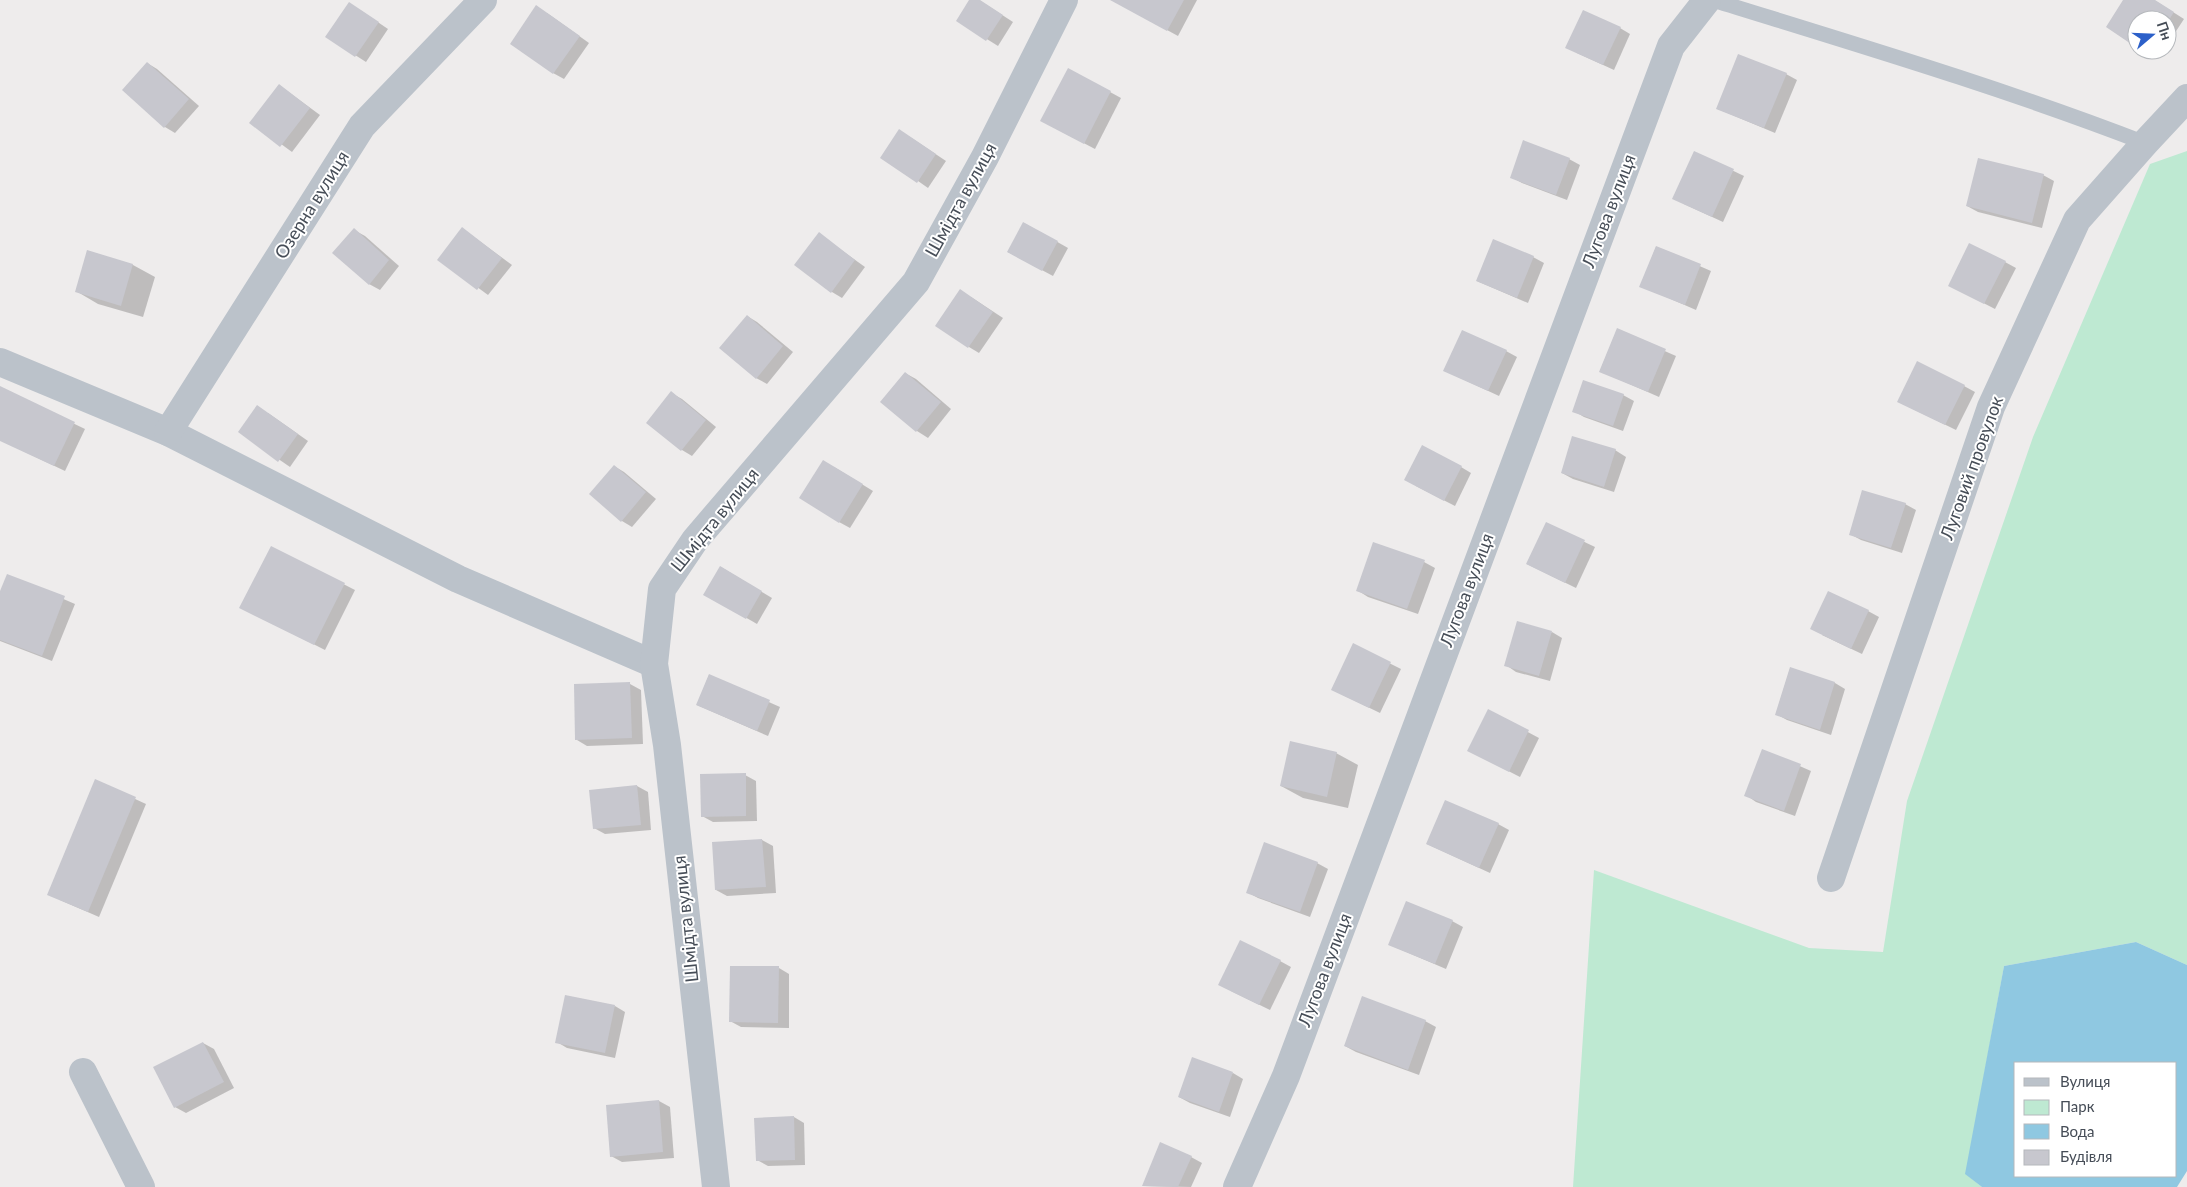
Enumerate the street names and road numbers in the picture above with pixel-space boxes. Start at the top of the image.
street label: Шмідта вулиця [920,138,1001,261]
street label: Озерна вулиця [269,146,353,263]
street label: Лугова вулиця [1576,151,1640,271]
street label: Луговий провулок [1935,392,2007,543]
street label: Шмідта вулиця [666,463,763,576]
street label: Лугова вулиця [1434,530,1498,650]
street label: Шмідта вулиця [667,855,703,984]
street label: Лугова вулиця [1292,910,1356,1030]

